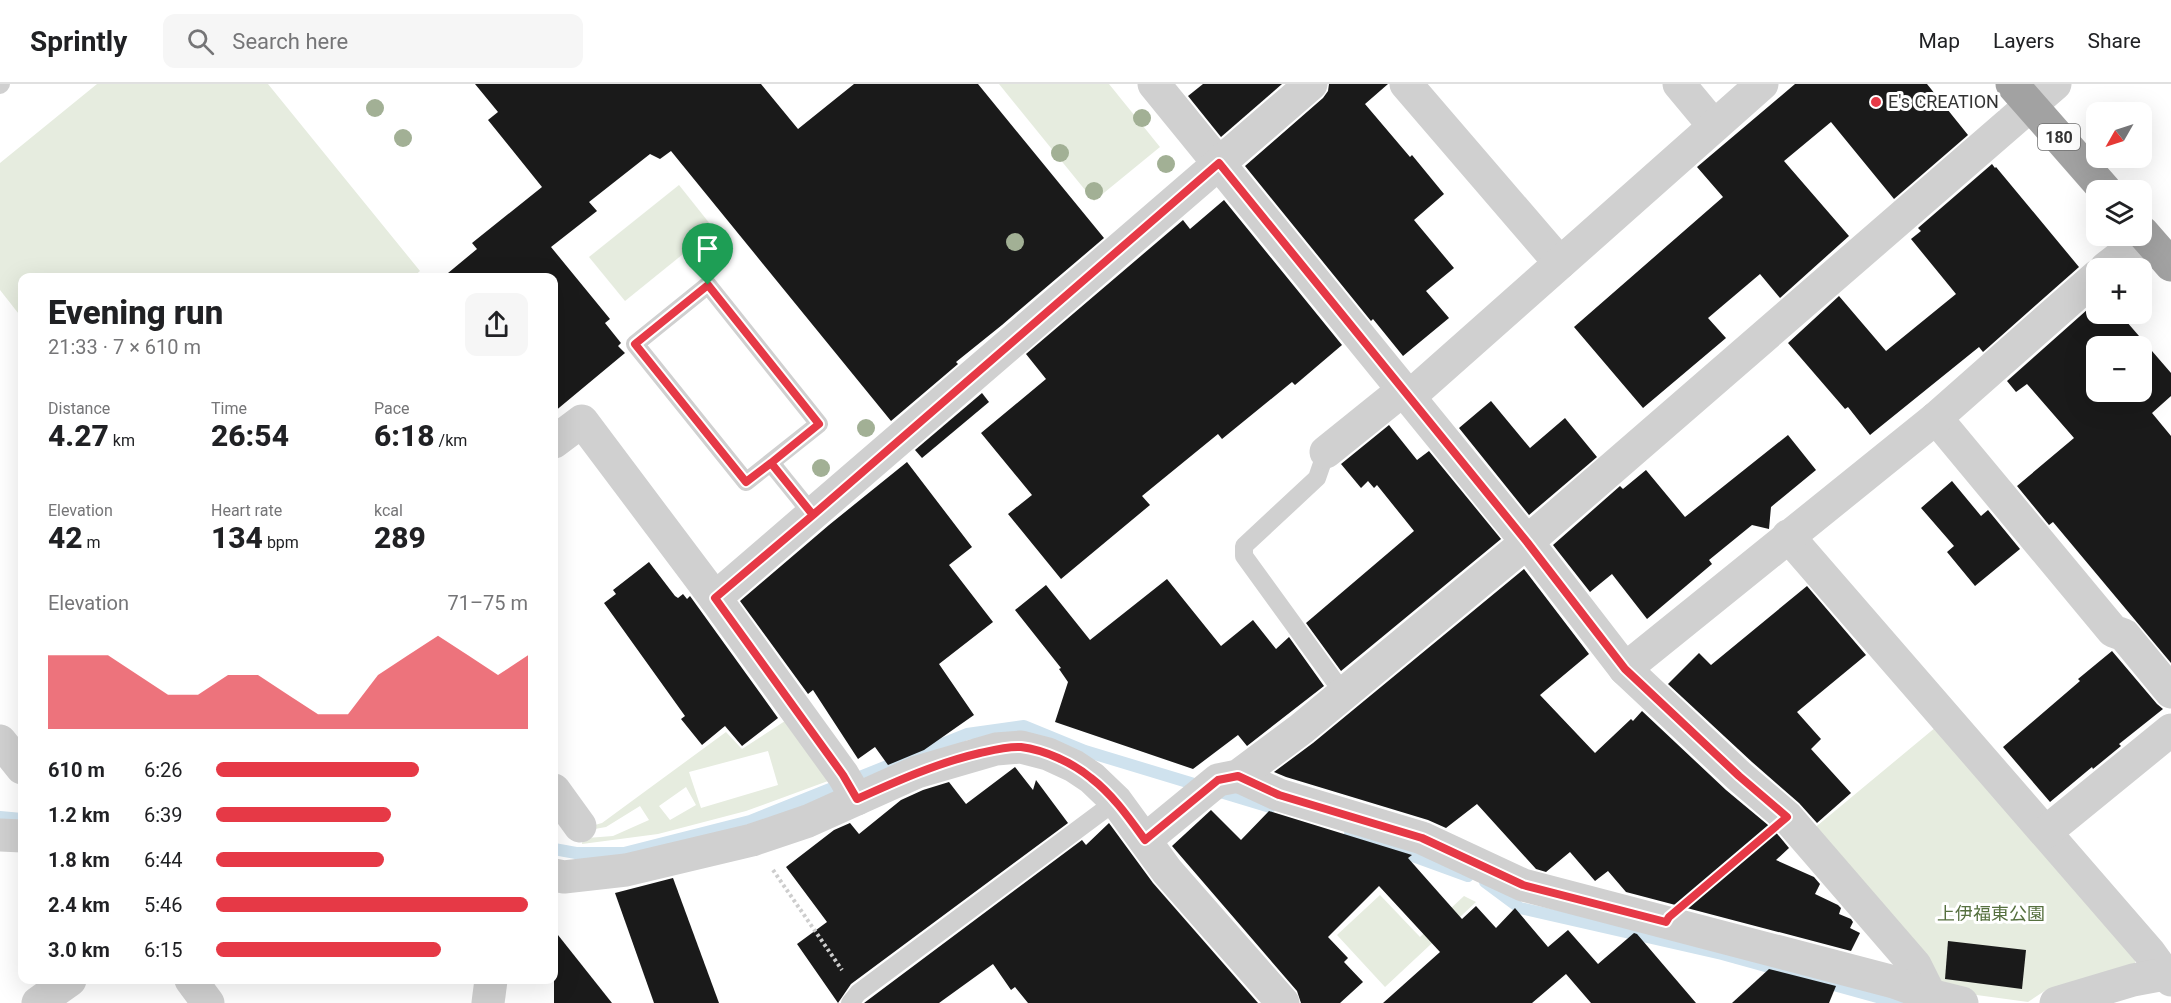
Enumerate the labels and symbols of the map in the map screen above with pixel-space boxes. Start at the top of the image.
place label: E's CREATION [1888,91,1999,112]
marker: E's CREATION [1869,95,1883,109]
north arrow [2086,102,2152,168]
road number: 180 [2038,124,2080,150]
pin [682,223,733,285]
park label: 上伊福東公園 [1937,903,2045,924]

